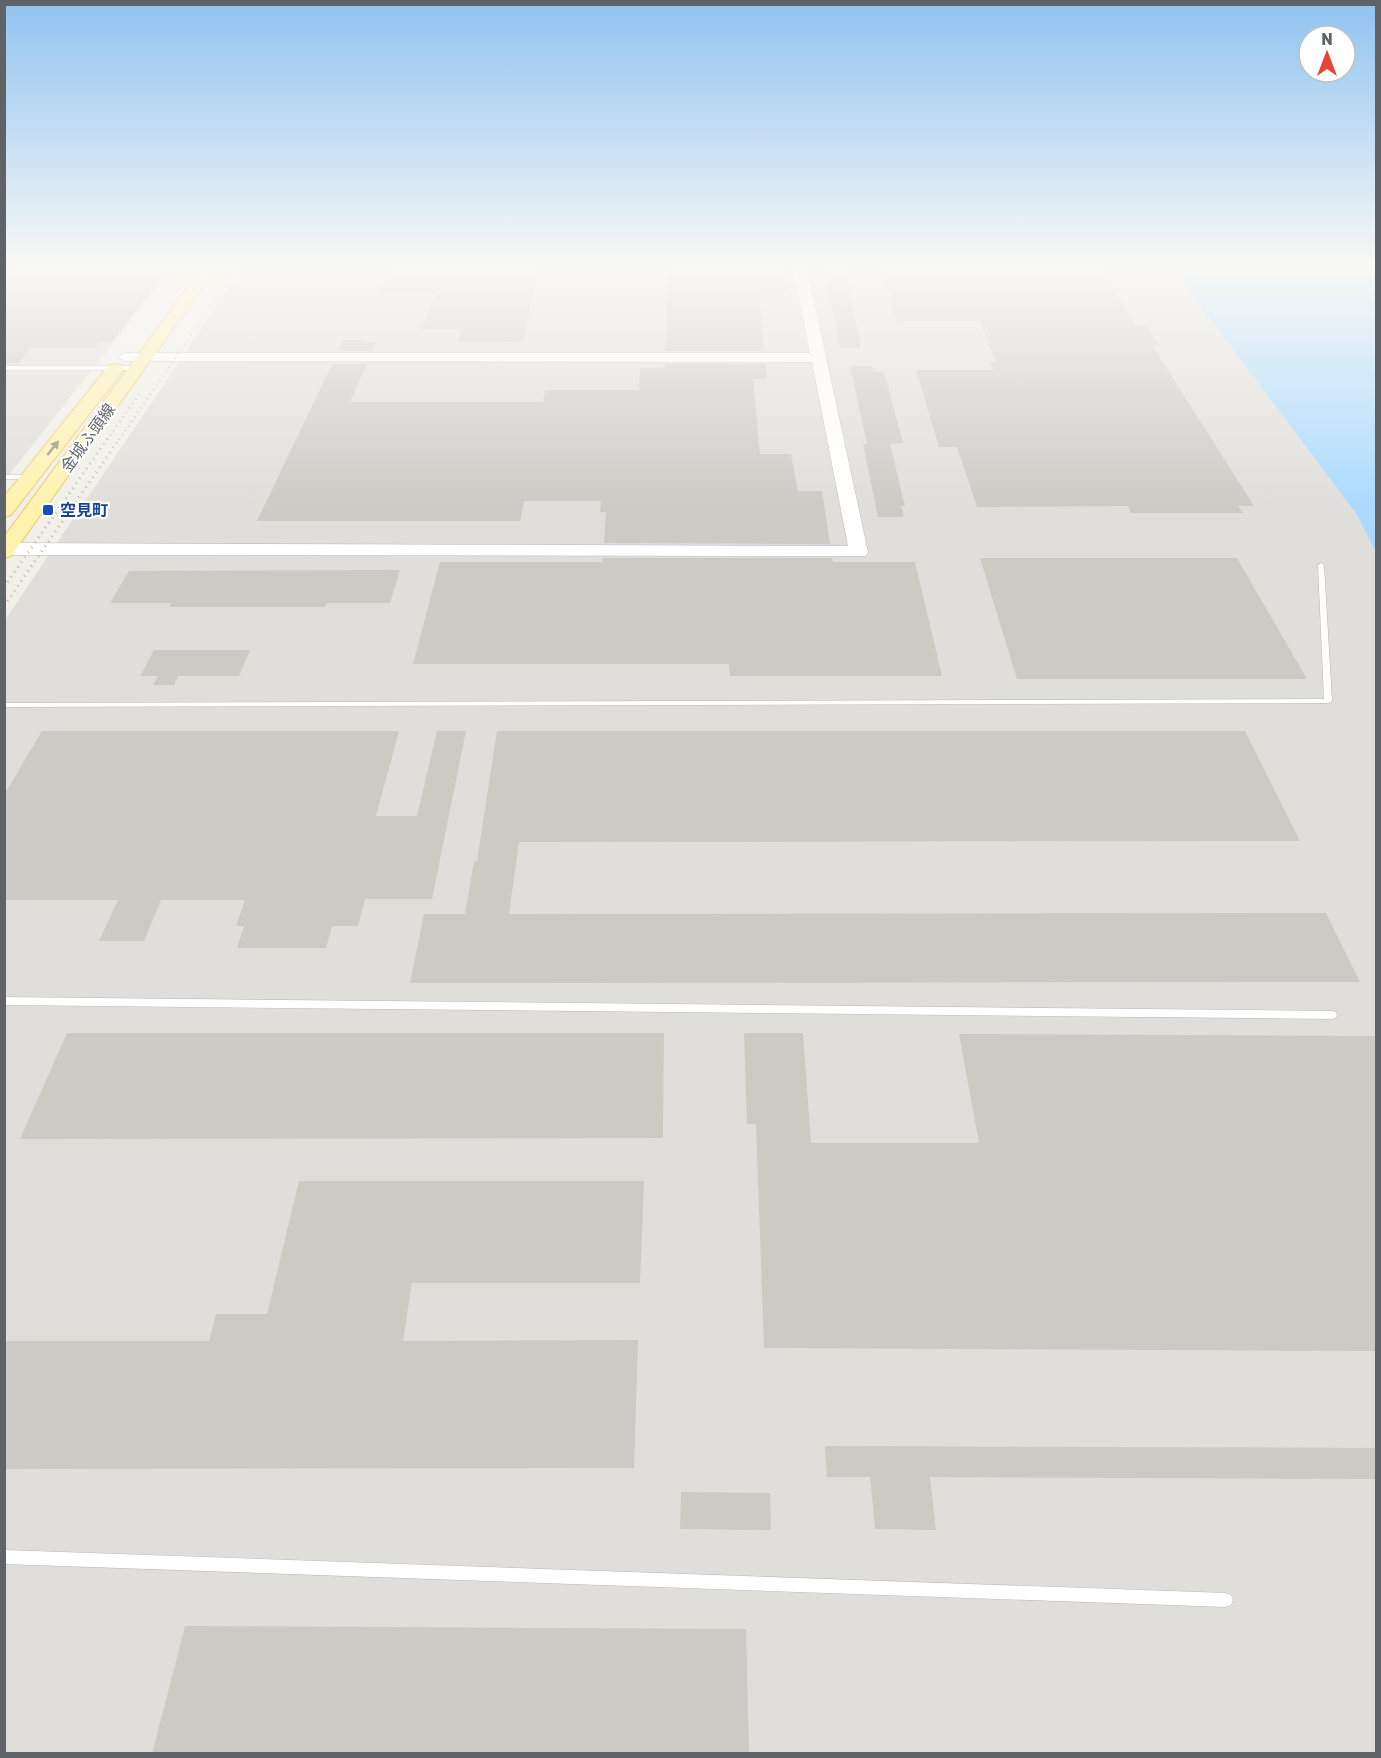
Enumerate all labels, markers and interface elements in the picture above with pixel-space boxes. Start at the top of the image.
north arrow [1297,24,1357,84]
text: N [1321,30,1333,49]
street label: 金城ふ頭線 [57,400,119,476]
one-way arrow [46,441,58,456]
place label: 空見町 [60,501,108,520]
marker: 空見町 [41,503,55,517]

